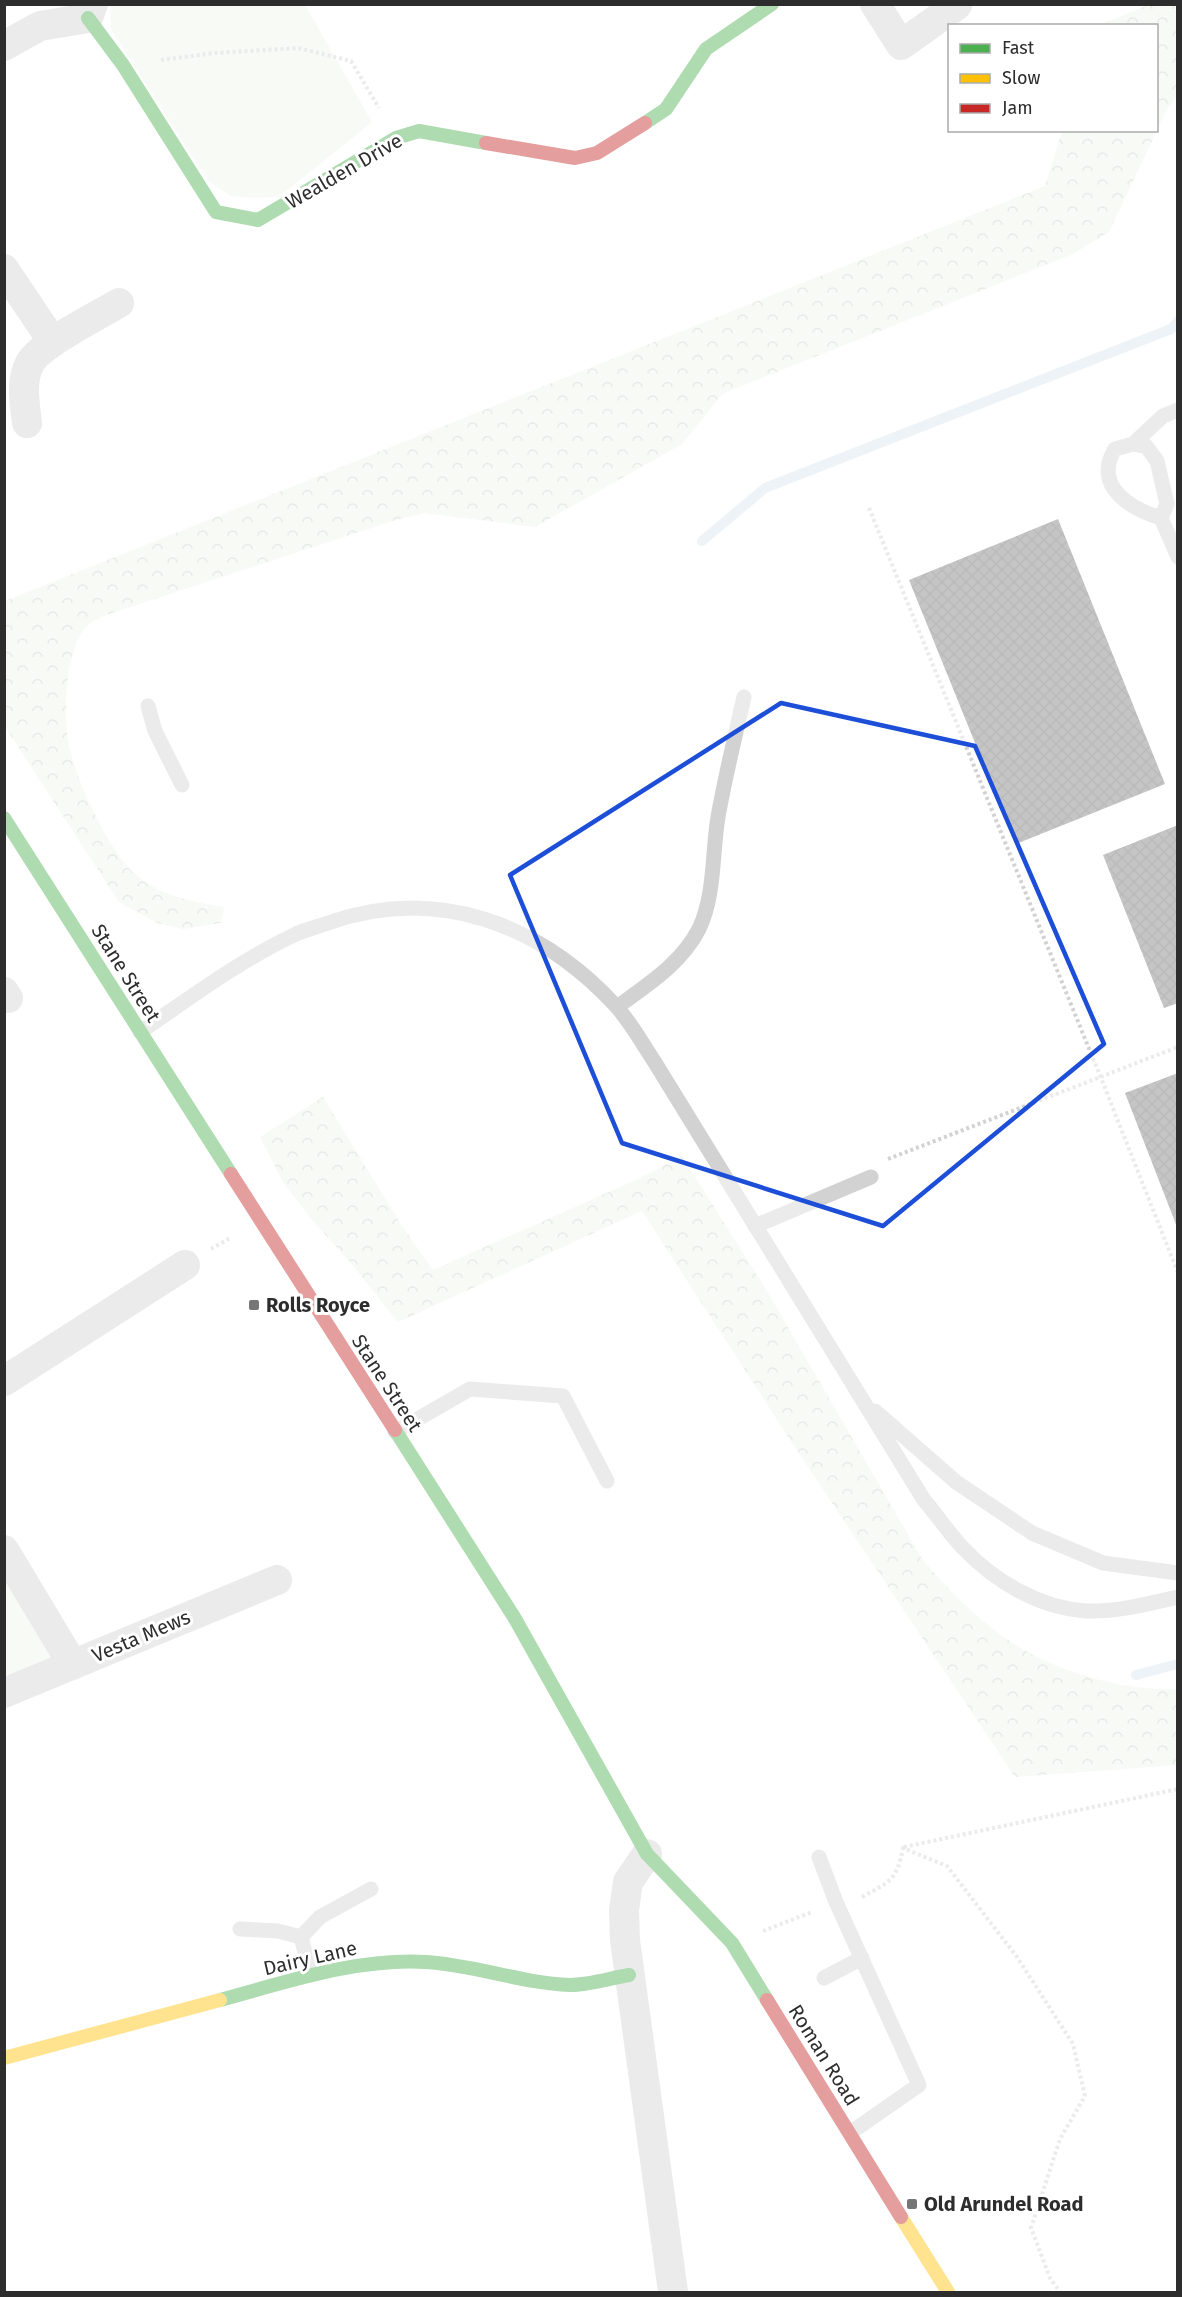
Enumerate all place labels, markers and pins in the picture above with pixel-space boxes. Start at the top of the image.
place label: Rolls Royce [266,1293,370,1317]
marker: Rolls Royce [247,1298,261,1312]
place label: Old Arundel Road [924,2192,1083,2216]
marker: Old Arundel Road [905,2197,919,2211]

